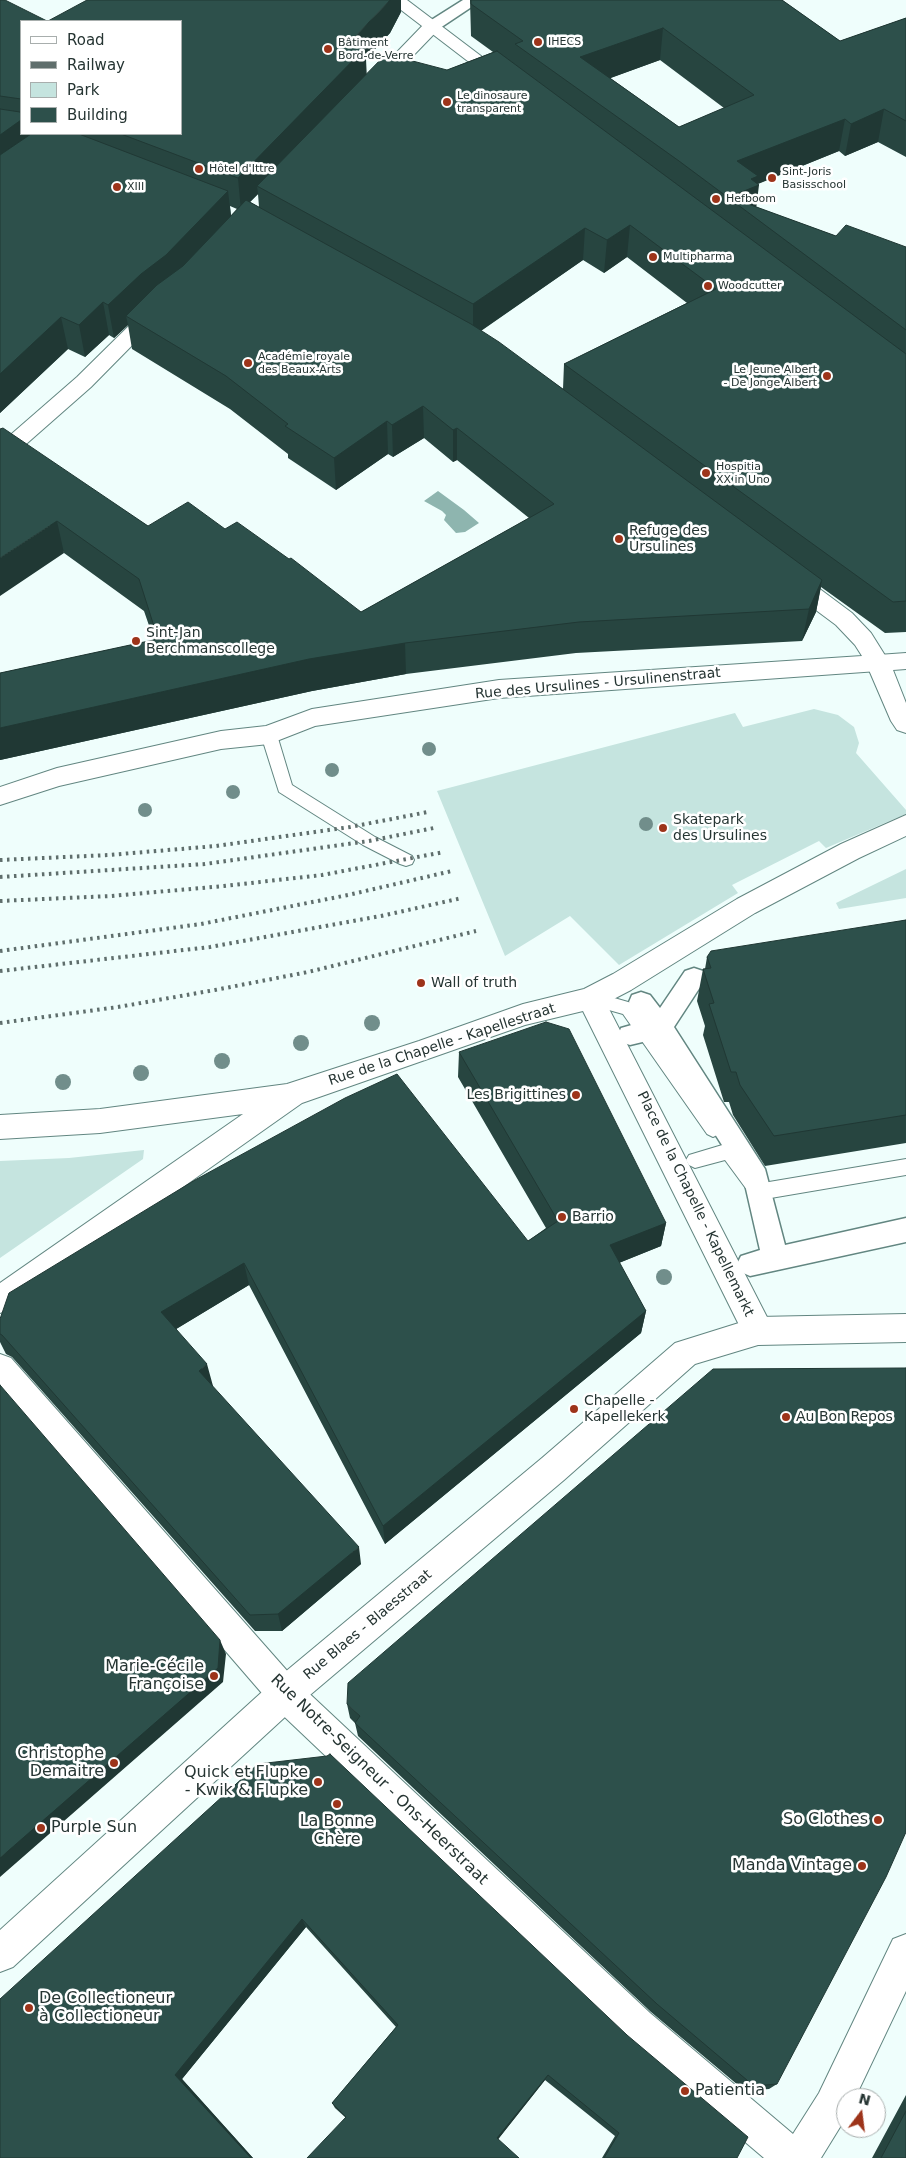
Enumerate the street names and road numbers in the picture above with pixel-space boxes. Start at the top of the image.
street label: Rue des Ursulines - Ursulinenstraat [475,665,721,703]
street label: Rue de la Chapelle - Kapellestraat [326,1000,558,1090]
street label: Place de la Chapelle - Kapellemarkt [633,1089,757,1319]
street label: Rue Blaes - Blaesstraat [300,1566,436,1684]
street label: Rue Notre-Seigneur - Ons-Heerstraat [266,1671,492,1889]

